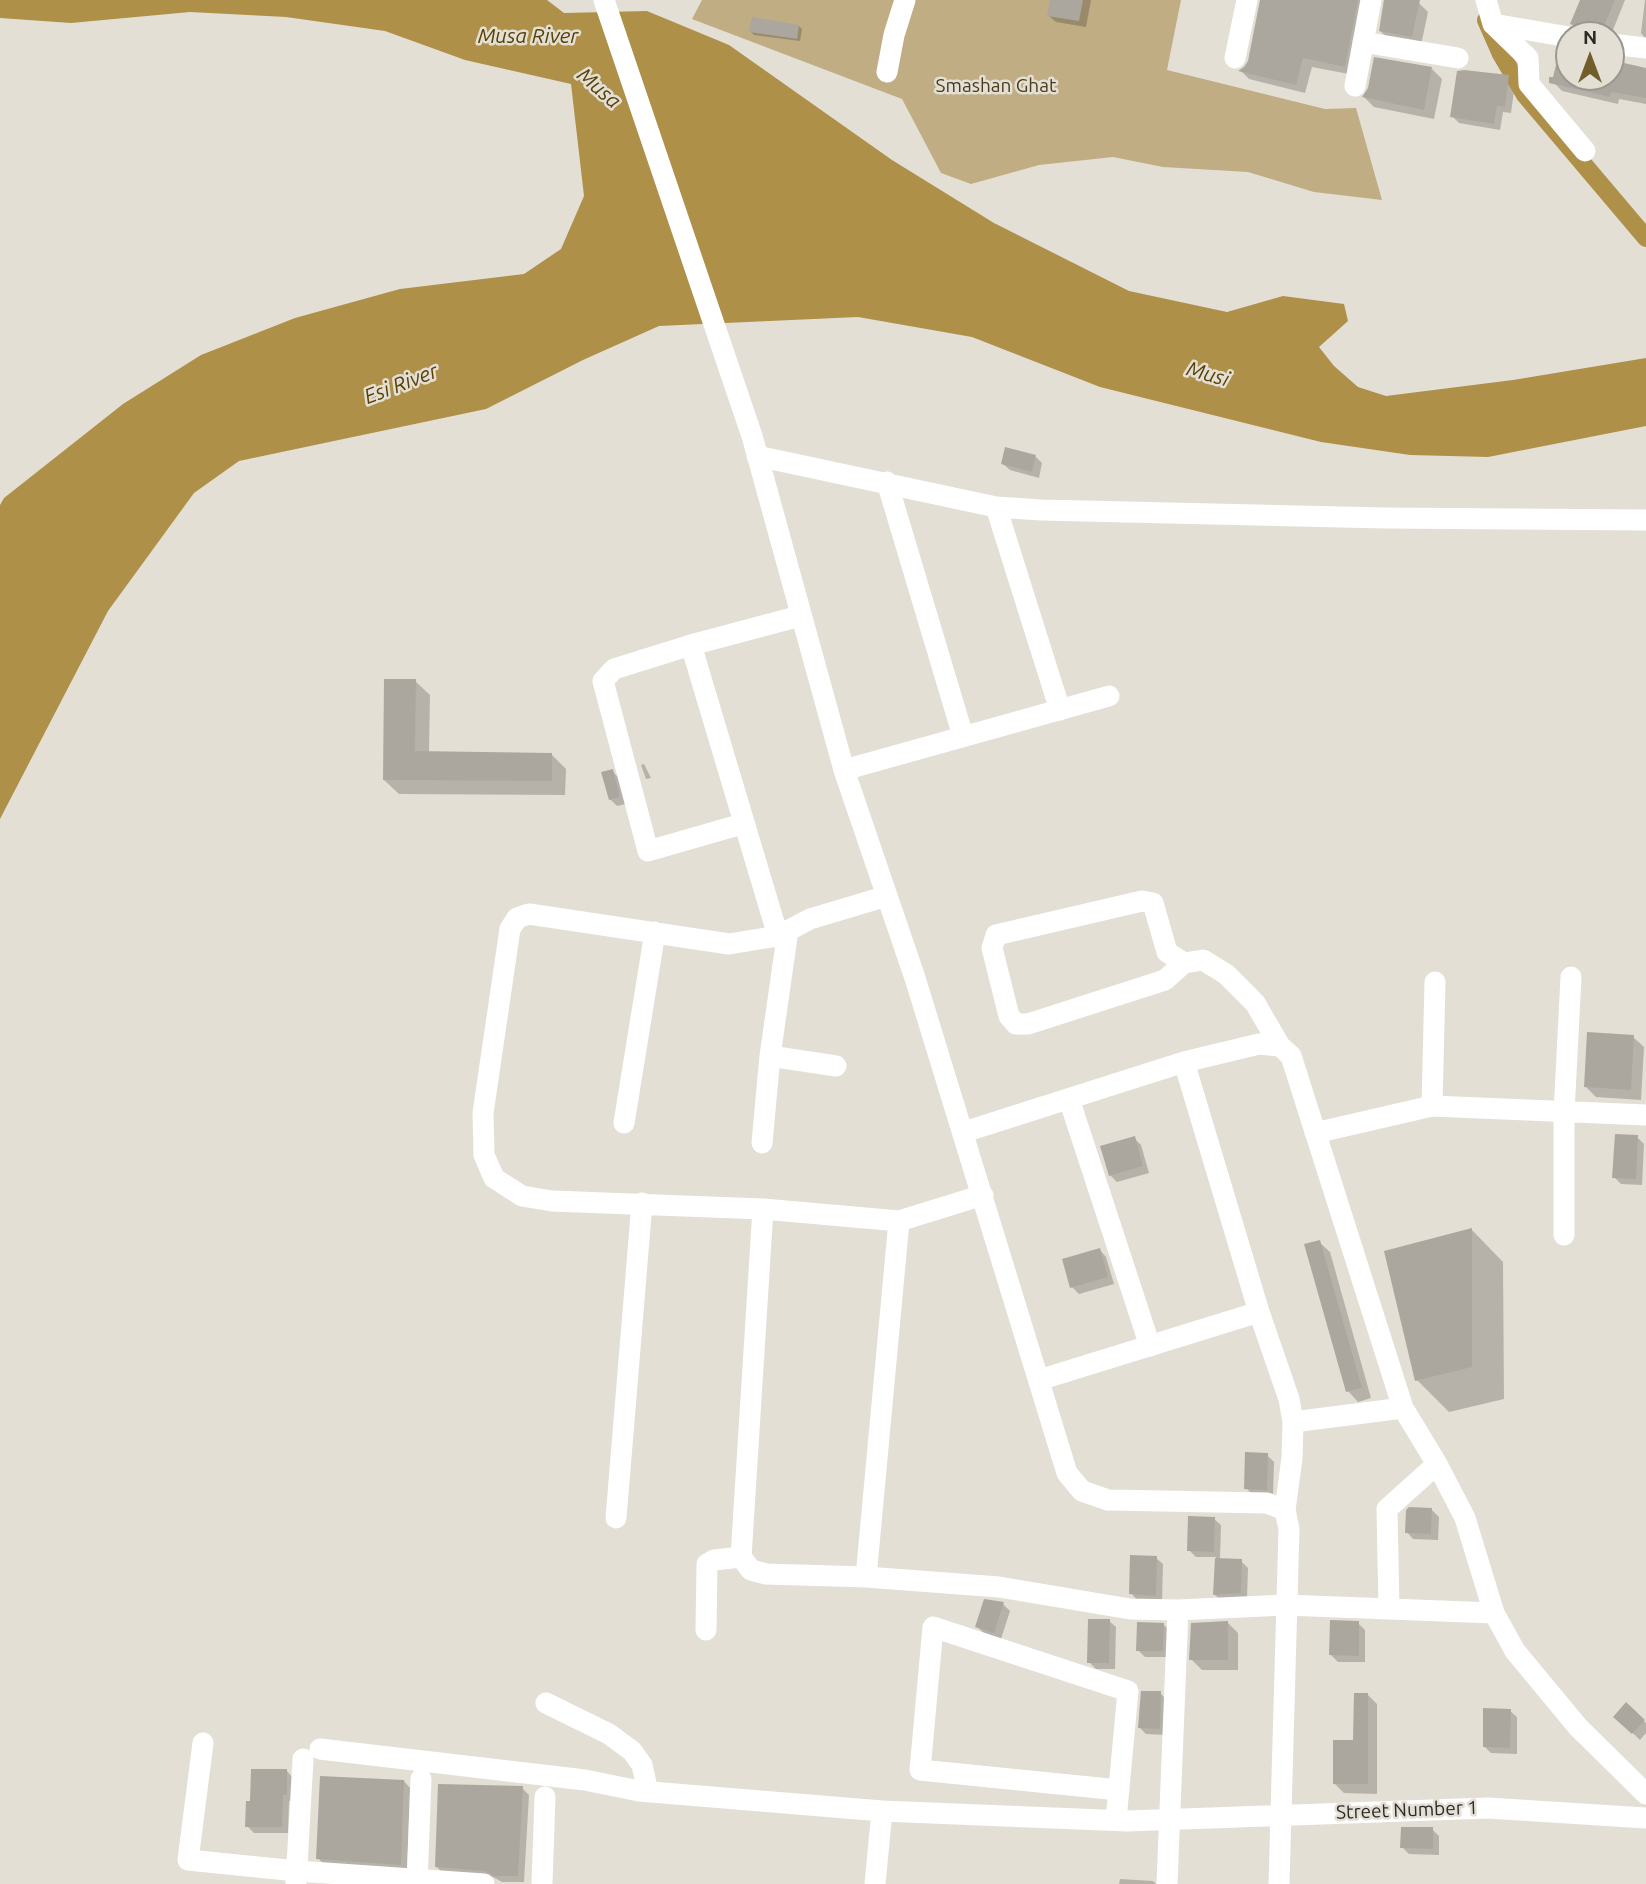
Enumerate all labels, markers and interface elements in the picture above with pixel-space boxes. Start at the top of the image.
north arrow [1555,21,1625,91]
water label: Musa River [478,23,578,49]
text: N [1583,26,1597,48]
water label: Musa [572,62,626,114]
park label: Smashan Ghat [936,75,1056,97]
water label: Musi [1184,356,1232,392]
water label: Esi River [361,358,441,410]
street label: Street Number 1 [1336,1796,1478,1824]

